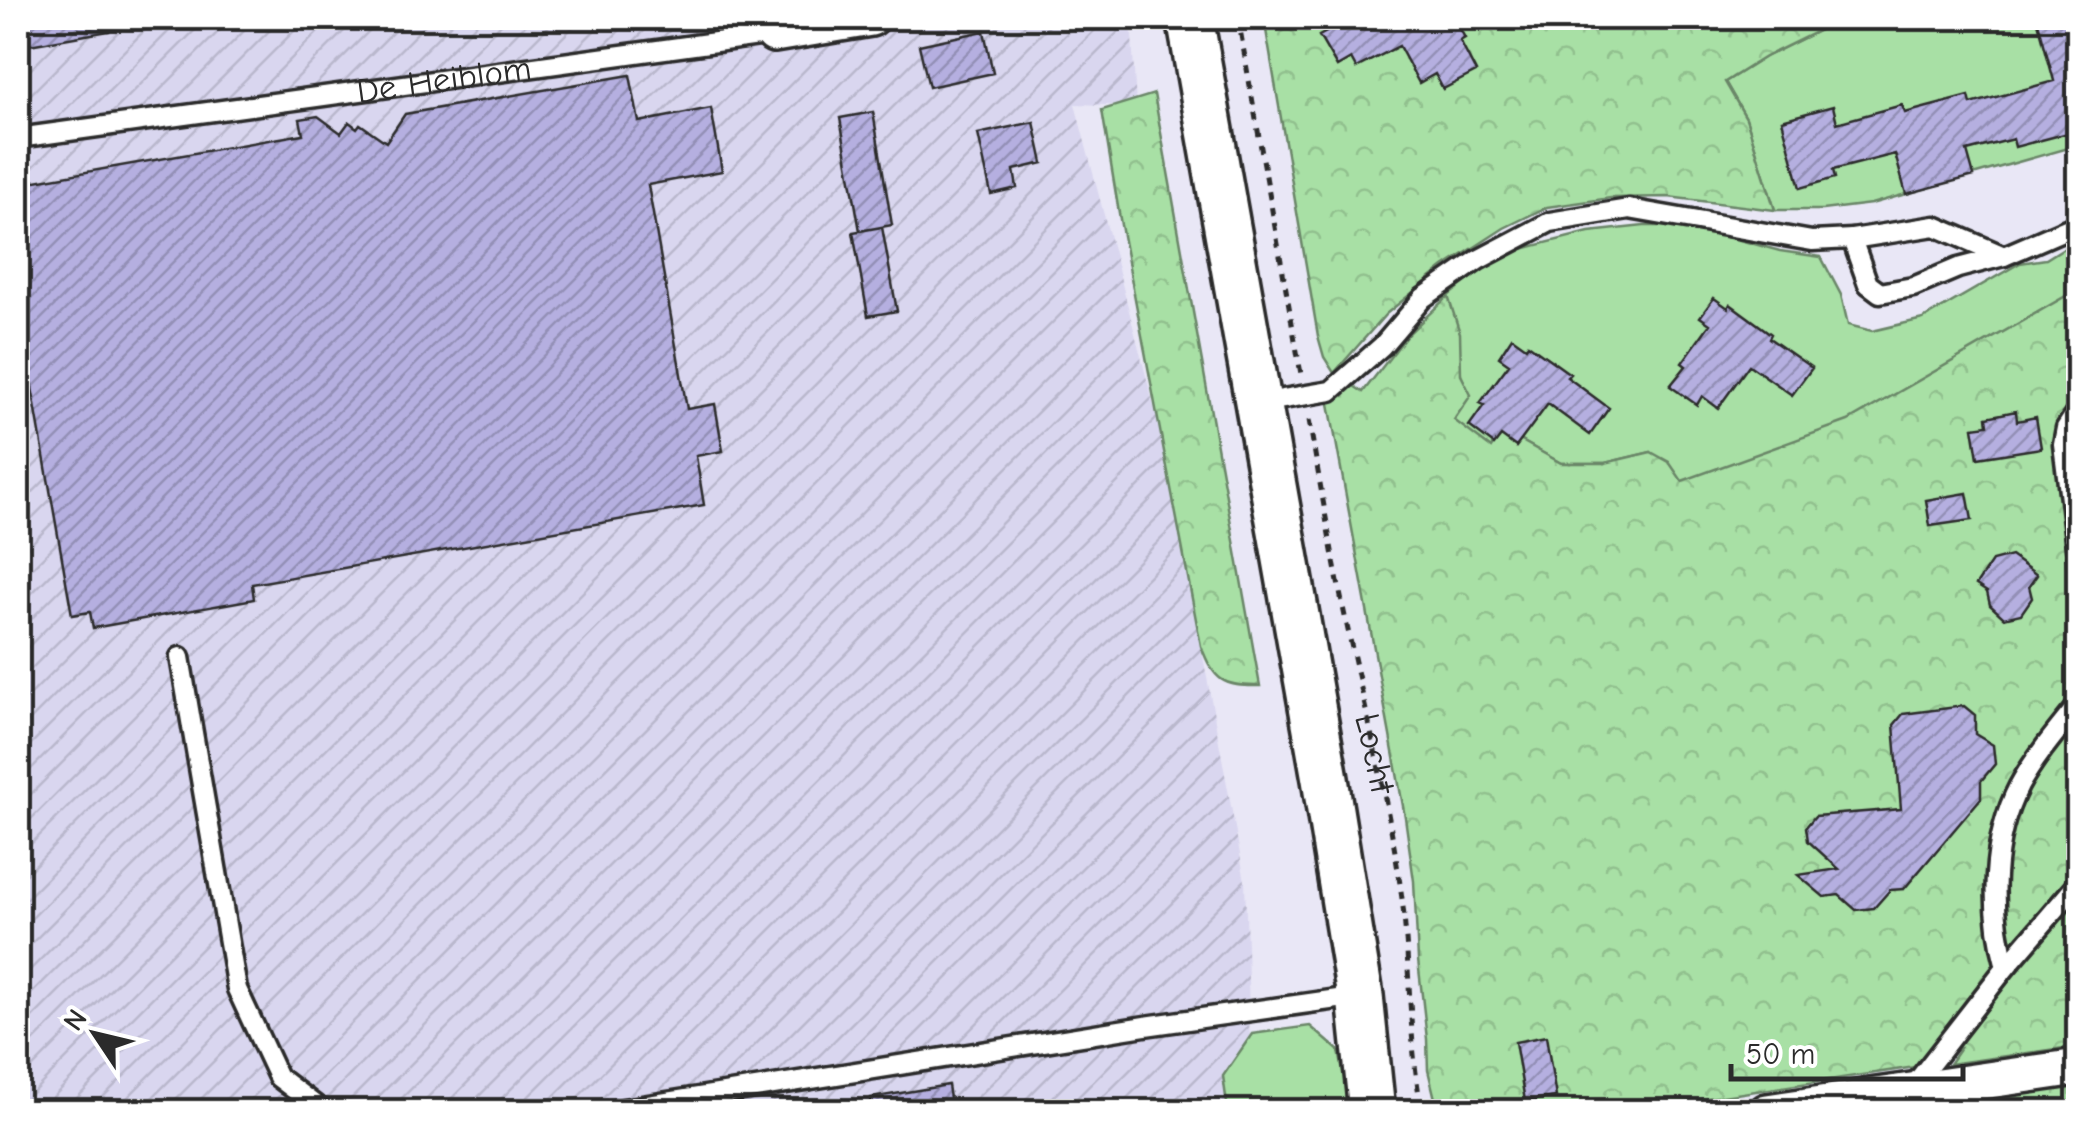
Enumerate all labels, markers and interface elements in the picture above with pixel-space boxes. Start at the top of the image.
street label: De Heiblom [354,47,534,112]
street label: Locht [1347,709,1404,798]
north arrow [45,984,145,1084]
text: N [57,1004,94,1037]
scale bar [1731,1019,1964,1081]
text: 50 m [1746,1037,1815,1072]

